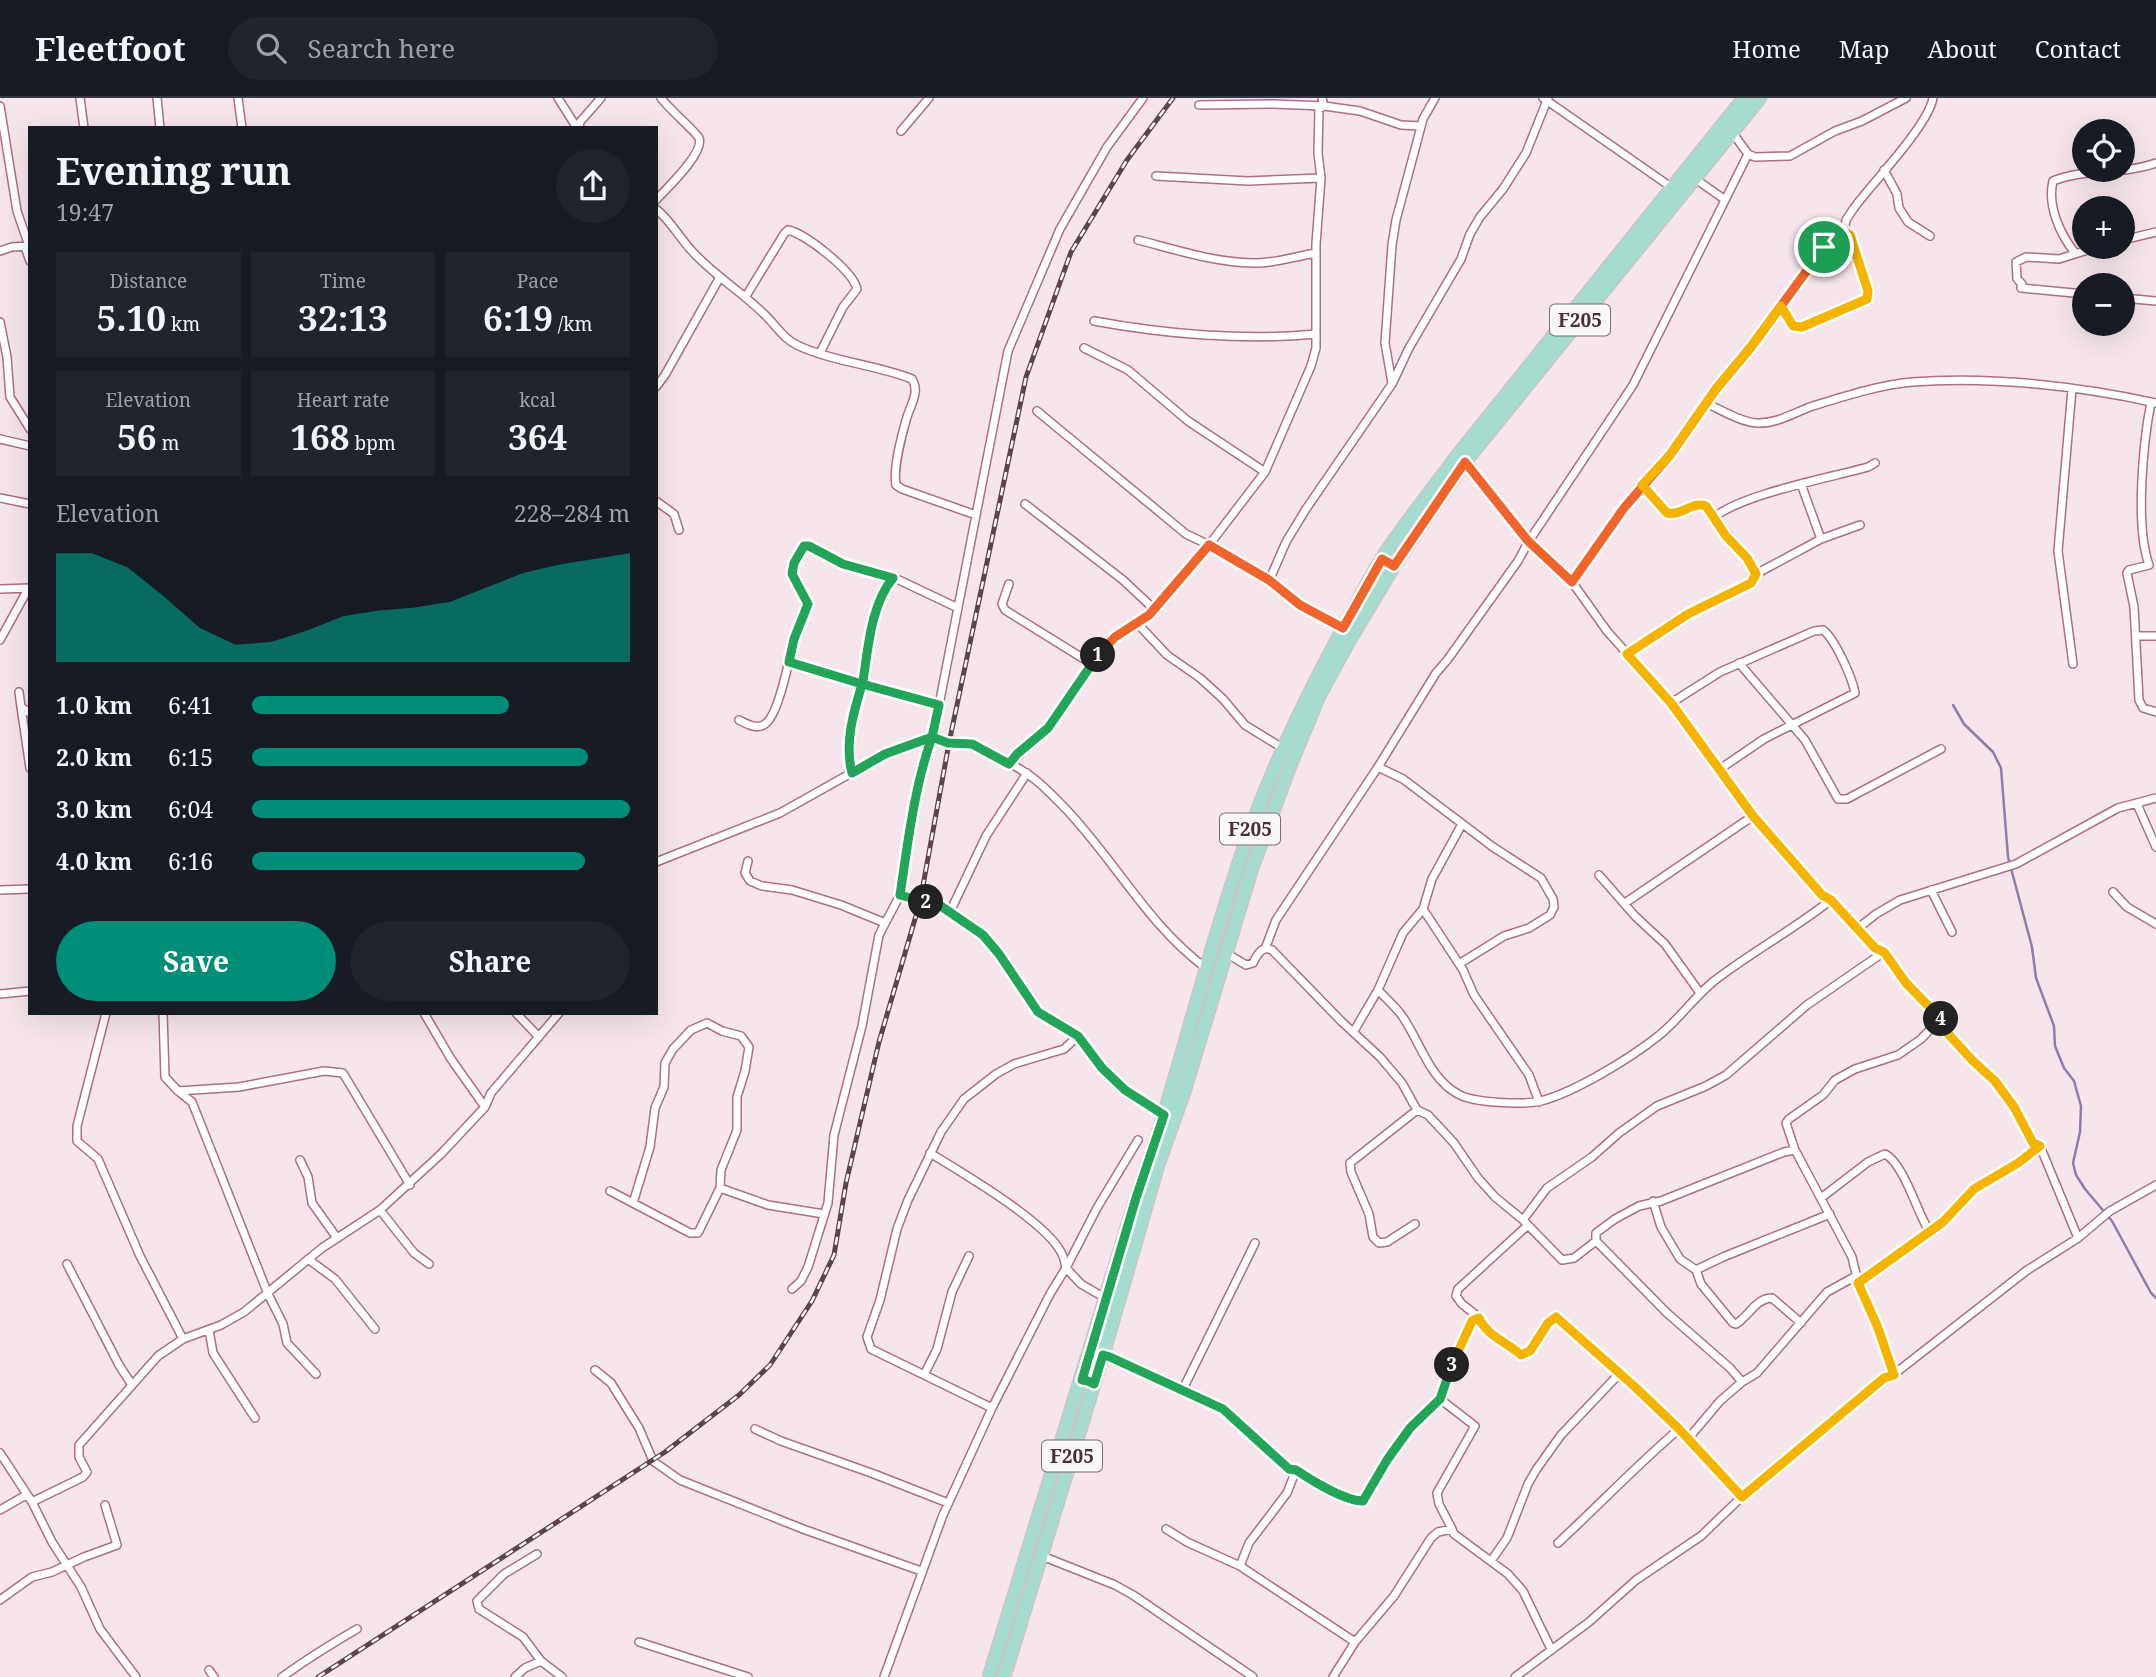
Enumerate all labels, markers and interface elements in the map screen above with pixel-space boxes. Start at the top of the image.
search box [228,17,718,80]
text: Fleetfoot [35,26,186,71]
icon: search [252,29,290,67]
text: Search here [308,30,455,66]
text: Home [1732,32,1801,65]
text: Map [1839,32,1890,65]
text: About [1928,32,1997,65]
text: Contact [2035,32,2121,65]
map controls [2072,119,2135,336]
button: locate [2072,119,2135,182]
text: Evening run [56,144,291,196]
button: share [556,149,630,223]
text: 19:47 [56,196,114,228]
button: + [2072,196,2135,259]
pin [1794,217,1854,277]
icon: arrive [1805,228,1843,266]
text: Distance [110,268,187,294]
text: Time [320,268,366,294]
text: Pace [517,268,559,294]
button: − [2072,273,2135,336]
text: 5.10 [97,294,166,341]
text: 32:13 [298,294,388,341]
text: 6:19 [483,294,553,341]
road number: F205 [1550,304,1610,336]
text: km [166,311,200,337]
text: /km [553,311,592,337]
text: Elevation [106,387,191,413]
text: Heart rate [297,387,389,413]
text: kcal [519,387,556,413]
text: 56 [117,413,157,460]
text: 168 [290,413,350,460]
text: 364 [508,413,567,460]
text: m [157,430,180,456]
text: bpm [350,430,396,456]
text: Elevation [56,497,160,529]
text: 228–284 m [514,497,630,529]
pin: 1 [1080,638,1116,672]
text: 1 [1092,641,1103,667]
text: 1.0 km [56,689,132,721]
text: 6:41 [168,689,213,721]
text: 2.0 km [56,741,132,773]
text: 6:15 [168,741,213,773]
text: 3.0 km [56,793,132,825]
text: 6:04 [168,793,213,825]
road number: F205 [1220,814,1280,844]
text: 4.0 km [56,845,132,877]
text: 6:16 [168,845,213,877]
pin: 2 [908,884,944,920]
text: 2 [920,888,931,914]
button: Save [56,921,336,1001]
button: Share [350,921,630,1001]
pin: 4 [1924,1002,1958,1037]
text: 4 [1935,1005,1946,1031]
pin: 3 [1434,1348,1470,1382]
text: 3 [1446,1351,1457,1377]
road number: F205 [1042,1440,1102,1472]

